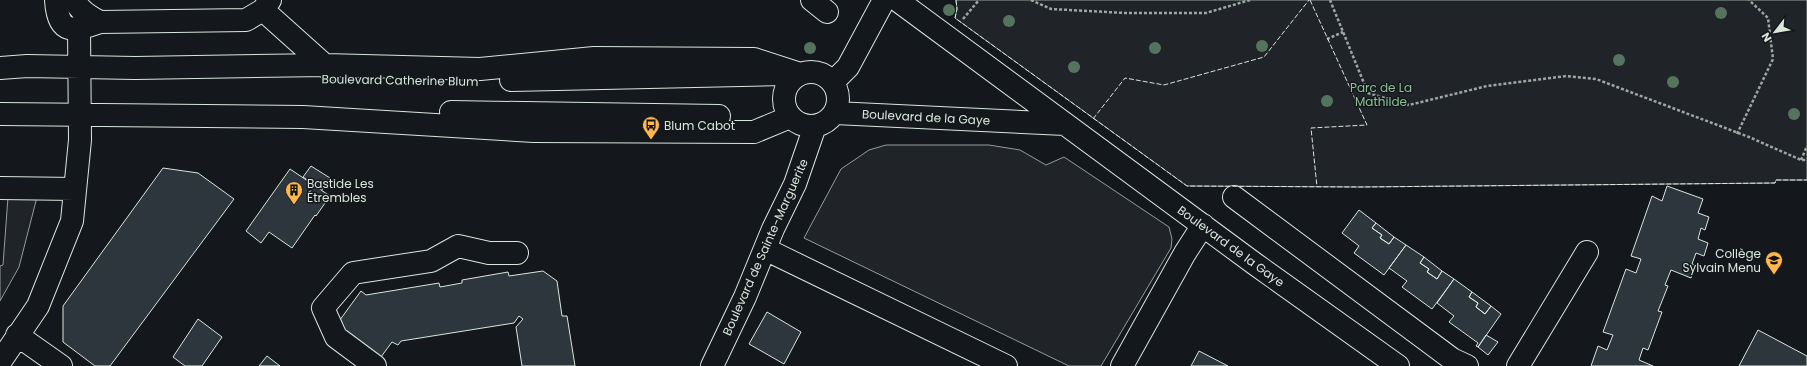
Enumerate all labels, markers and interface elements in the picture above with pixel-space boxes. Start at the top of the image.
north arrow [1755,12,1795,52]
text: N [1757,29,1775,45]
street label: Boulevard Catherine Blum [322,70,478,90]
park label: Parc de La Mathilde [1350,79,1412,110]
street label: Boulevard de la Gaye [861,105,991,129]
bus stop icon: Blum Cabot [641,115,661,140]
place label: Blum Cabot [664,117,735,134]
street label: Boulevard de Sainte-Marguerite [718,156,812,338]
place label: Bastide Les Étrembles [307,175,374,206]
building icon: Bastide Les Étrembles [284,180,304,205]
street label: Boulevard de la Gaye [1174,201,1288,291]
place label: Collège Sylvain Menu [1682,245,1761,276]
school or university icon: Collège Sylvain Menu [1764,250,1784,275]

